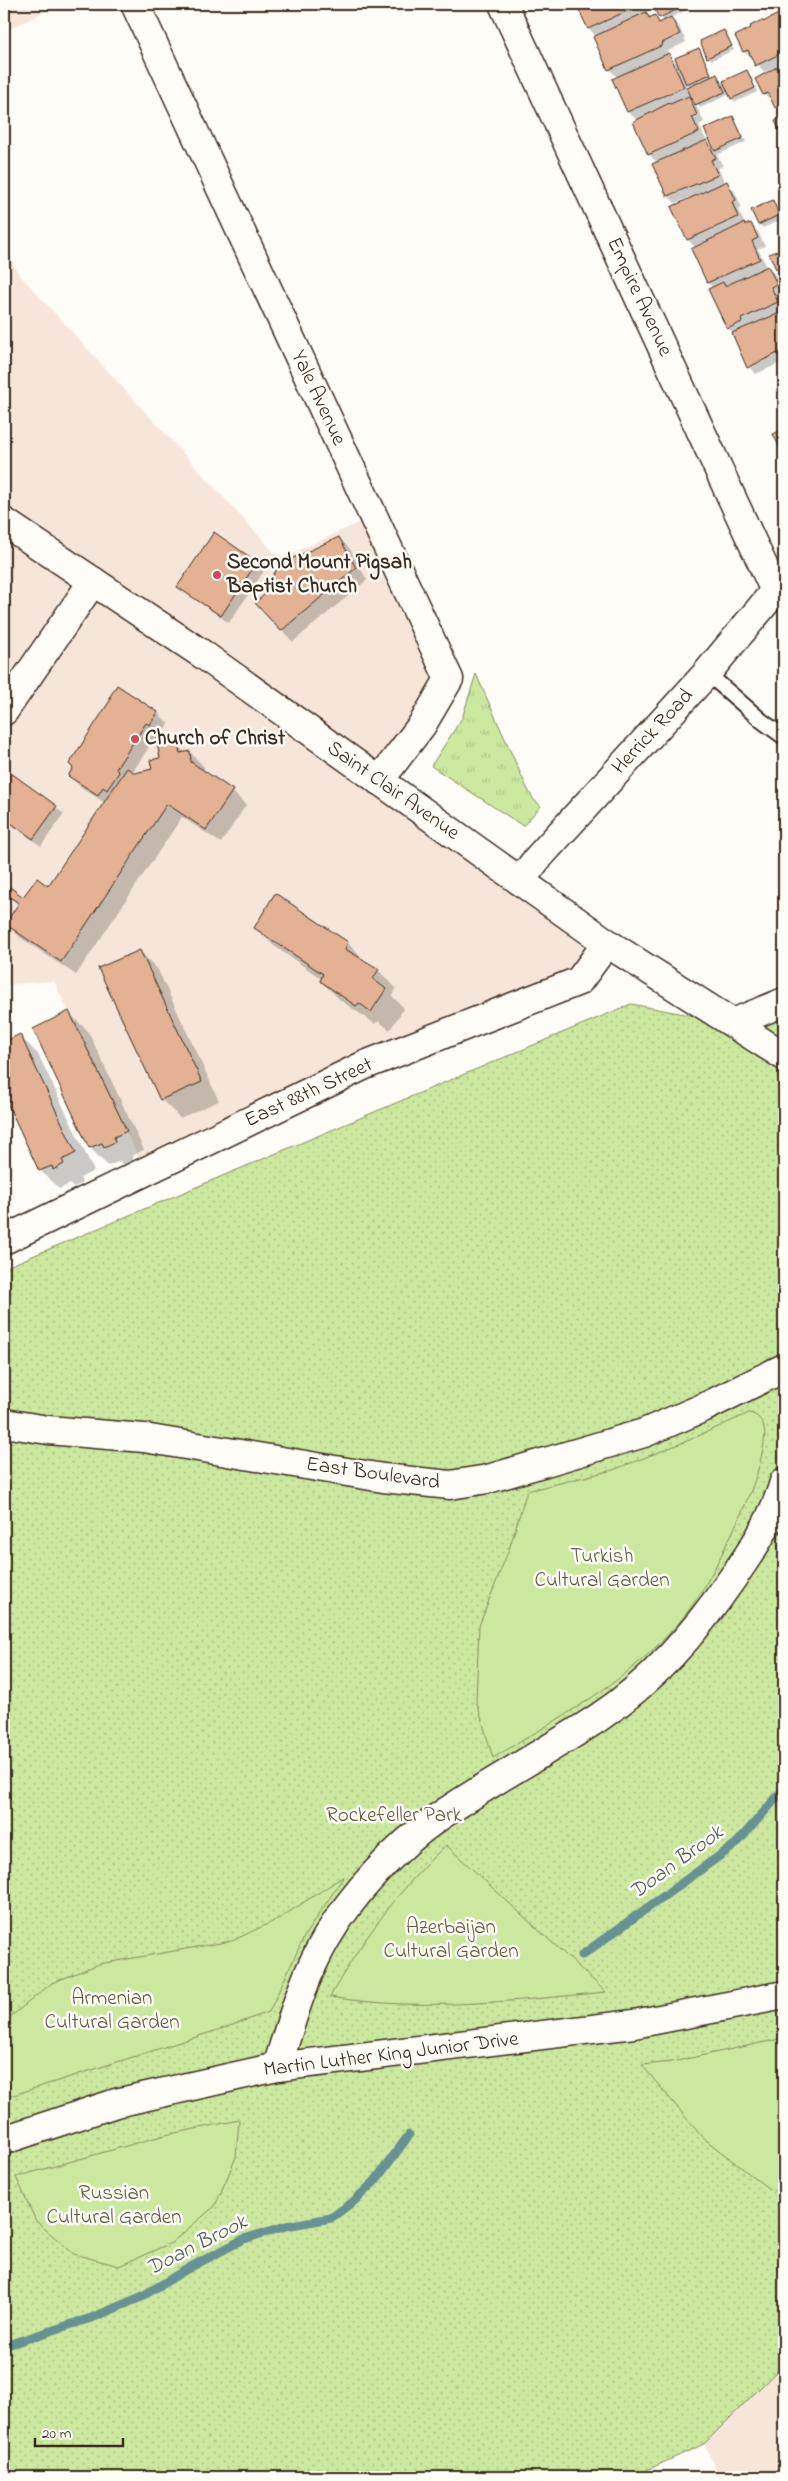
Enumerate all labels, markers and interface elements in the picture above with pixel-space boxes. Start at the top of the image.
street label: Empire Avenue [598,233,680,362]
street label: Yale Avenue [283,345,353,451]
place label: Second Mount Pigsah Baptist Church [226,548,412,602]
marker: Second Mount Pigsah Baptist Church [211,569,223,581]
street label: Herrick Road [605,682,701,782]
place label: Church of Christ [145,724,286,754]
marker: Church of Christ [129,733,141,745]
street label: Saint Clair Avenue [321,734,466,848]
street label: East 88th Street [240,1050,378,1136]
street label: East Boulevard [304,1450,442,1498]
park label: Turkish Cultural Garden [534,1542,670,1596]
park label: Rockefeller Park [326,1801,463,1831]
water label: Doan Brook [623,1817,732,1908]
park label: Azerbaijan Cultural Garden [383,1913,519,1967]
park label: Armenian Cultural Garden [44,1984,180,2038]
street label: Martin Luther King Junior Drive [262,2024,521,2088]
park label: Russian Cultural Garden [46,2179,182,2233]
water label: Doan Brook [141,2206,254,2285]
scale bar [35,2416,122,2448]
text: 20 m [42,2423,72,2445]

